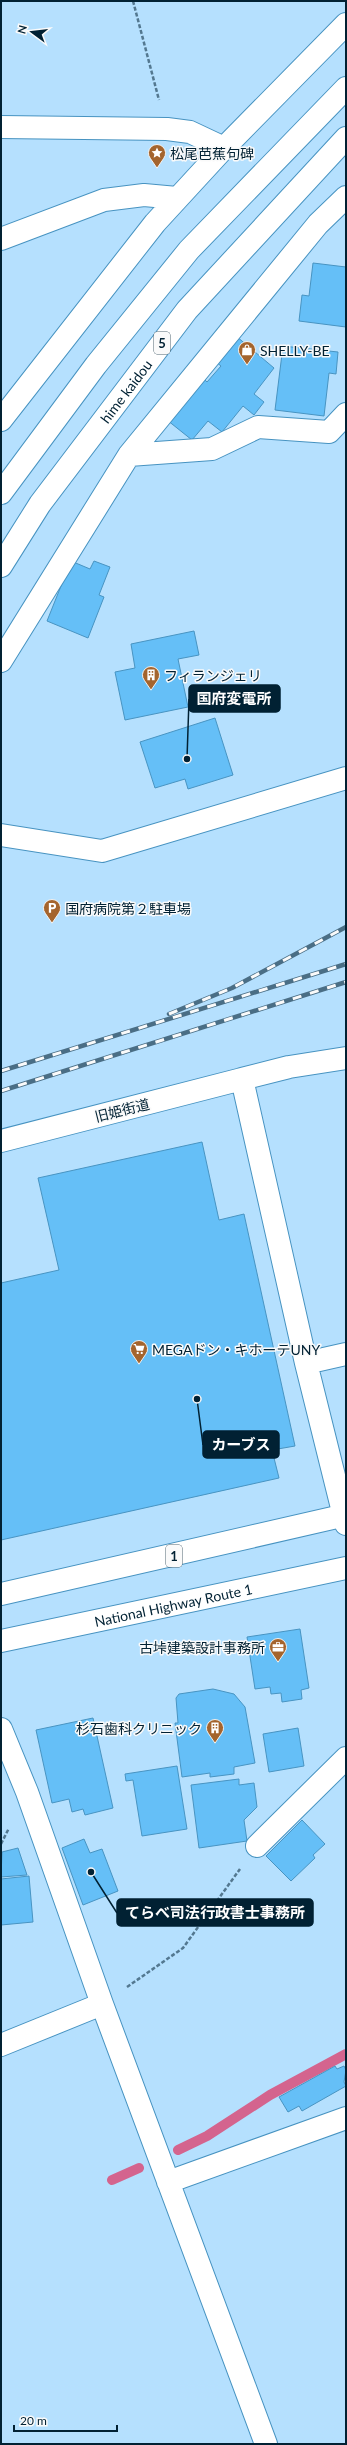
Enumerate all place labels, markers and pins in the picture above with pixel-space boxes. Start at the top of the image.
place icon: 松尾芭蕉句碑 [147,143,167,168]
place label: 松尾芭蕉句碑 [170,145,254,162]
shop icon: SHELLY-BE [237,340,257,365]
place label: SHELLY-BE [260,342,330,359]
building icon: フィランジェリ [141,665,161,690]
place label: フィランジェリ [164,667,262,684]
callout: 国府変電所 [189,685,280,712]
parking icon: 国府病院第２駐車場 [42,898,62,923]
place label: 国府病院第２駐車場 [65,900,191,917]
supermarket icon: MEGAドン・キホーテUNY [129,1339,149,1364]
place label: MEGAドン・キホーテUNY [152,1341,320,1358]
callout: カーブス [203,1431,279,1458]
office icon: 古垰建築設計事務所 [268,1637,288,1662]
place label: 古垰建築設計事務所 [139,1639,265,1656]
building icon: 杉石歯科クリニック [205,1718,225,1743]
place label: 杉石歯科クリニック [76,1720,202,1737]
callout: てらべ司法行政書士事務所 [117,1899,313,1926]

